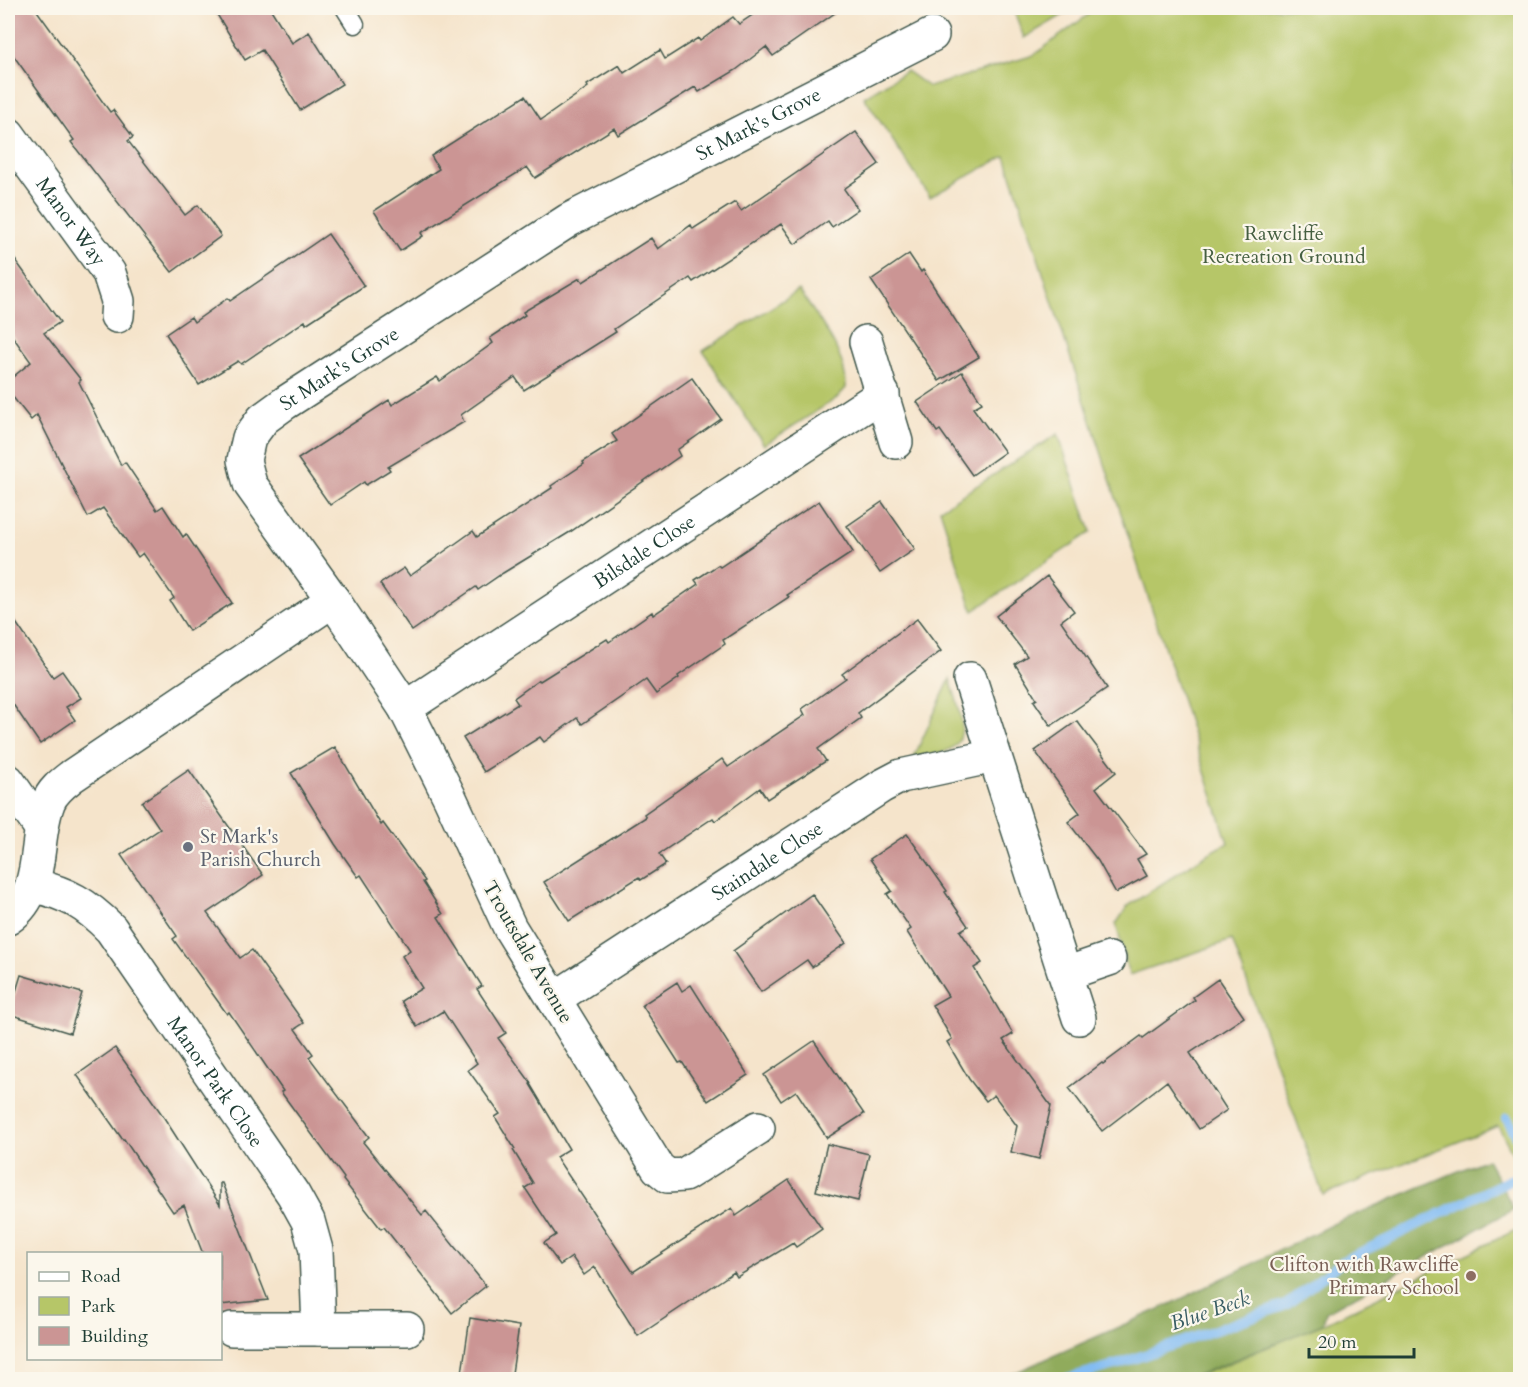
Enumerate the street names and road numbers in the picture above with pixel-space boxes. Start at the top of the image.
street label: St Mark's Grove [691,80,825,167]
street label: Manor Way [30,171,113,272]
street label: St Mark's Grove [274,320,404,417]
street label: Bilsdale Close [588,508,700,594]
street label: Staindale Close [706,815,828,907]
street label: Troutsdale Avenue [476,876,580,1028]
street label: Manor Park Close [161,1011,270,1152]

